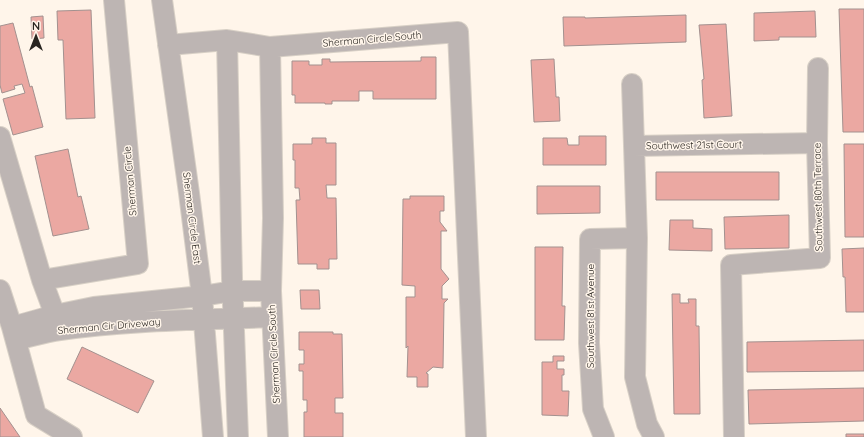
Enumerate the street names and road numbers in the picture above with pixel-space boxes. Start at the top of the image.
street label: Sherman Circle South [322,28,422,50]
street label: Southwest 21st Court [646,138,743,152]
street label: Southwest 80th Terrace [811,142,825,251]
street label: Sherman Circle [120,145,140,216]
street label: Sherman Circle East [180,171,204,265]
street label: Southwest 81st Avenue [584,263,597,368]
street label: Sherman Circle South [265,304,283,404]
street label: Sherman Cir Driveway [57,315,161,337]

